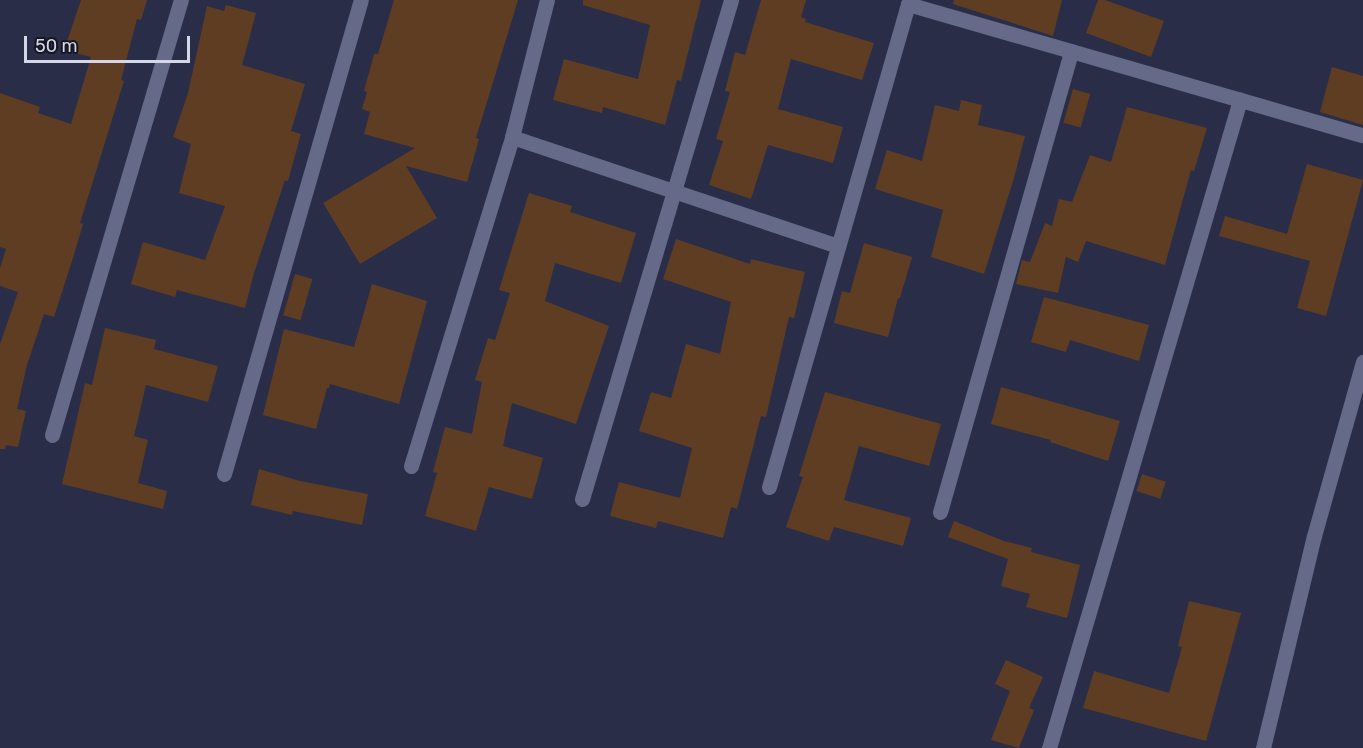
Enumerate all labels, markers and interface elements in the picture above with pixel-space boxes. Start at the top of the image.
scale bar [27,24,194,62]
text: 50 m [35,35,78,57]

